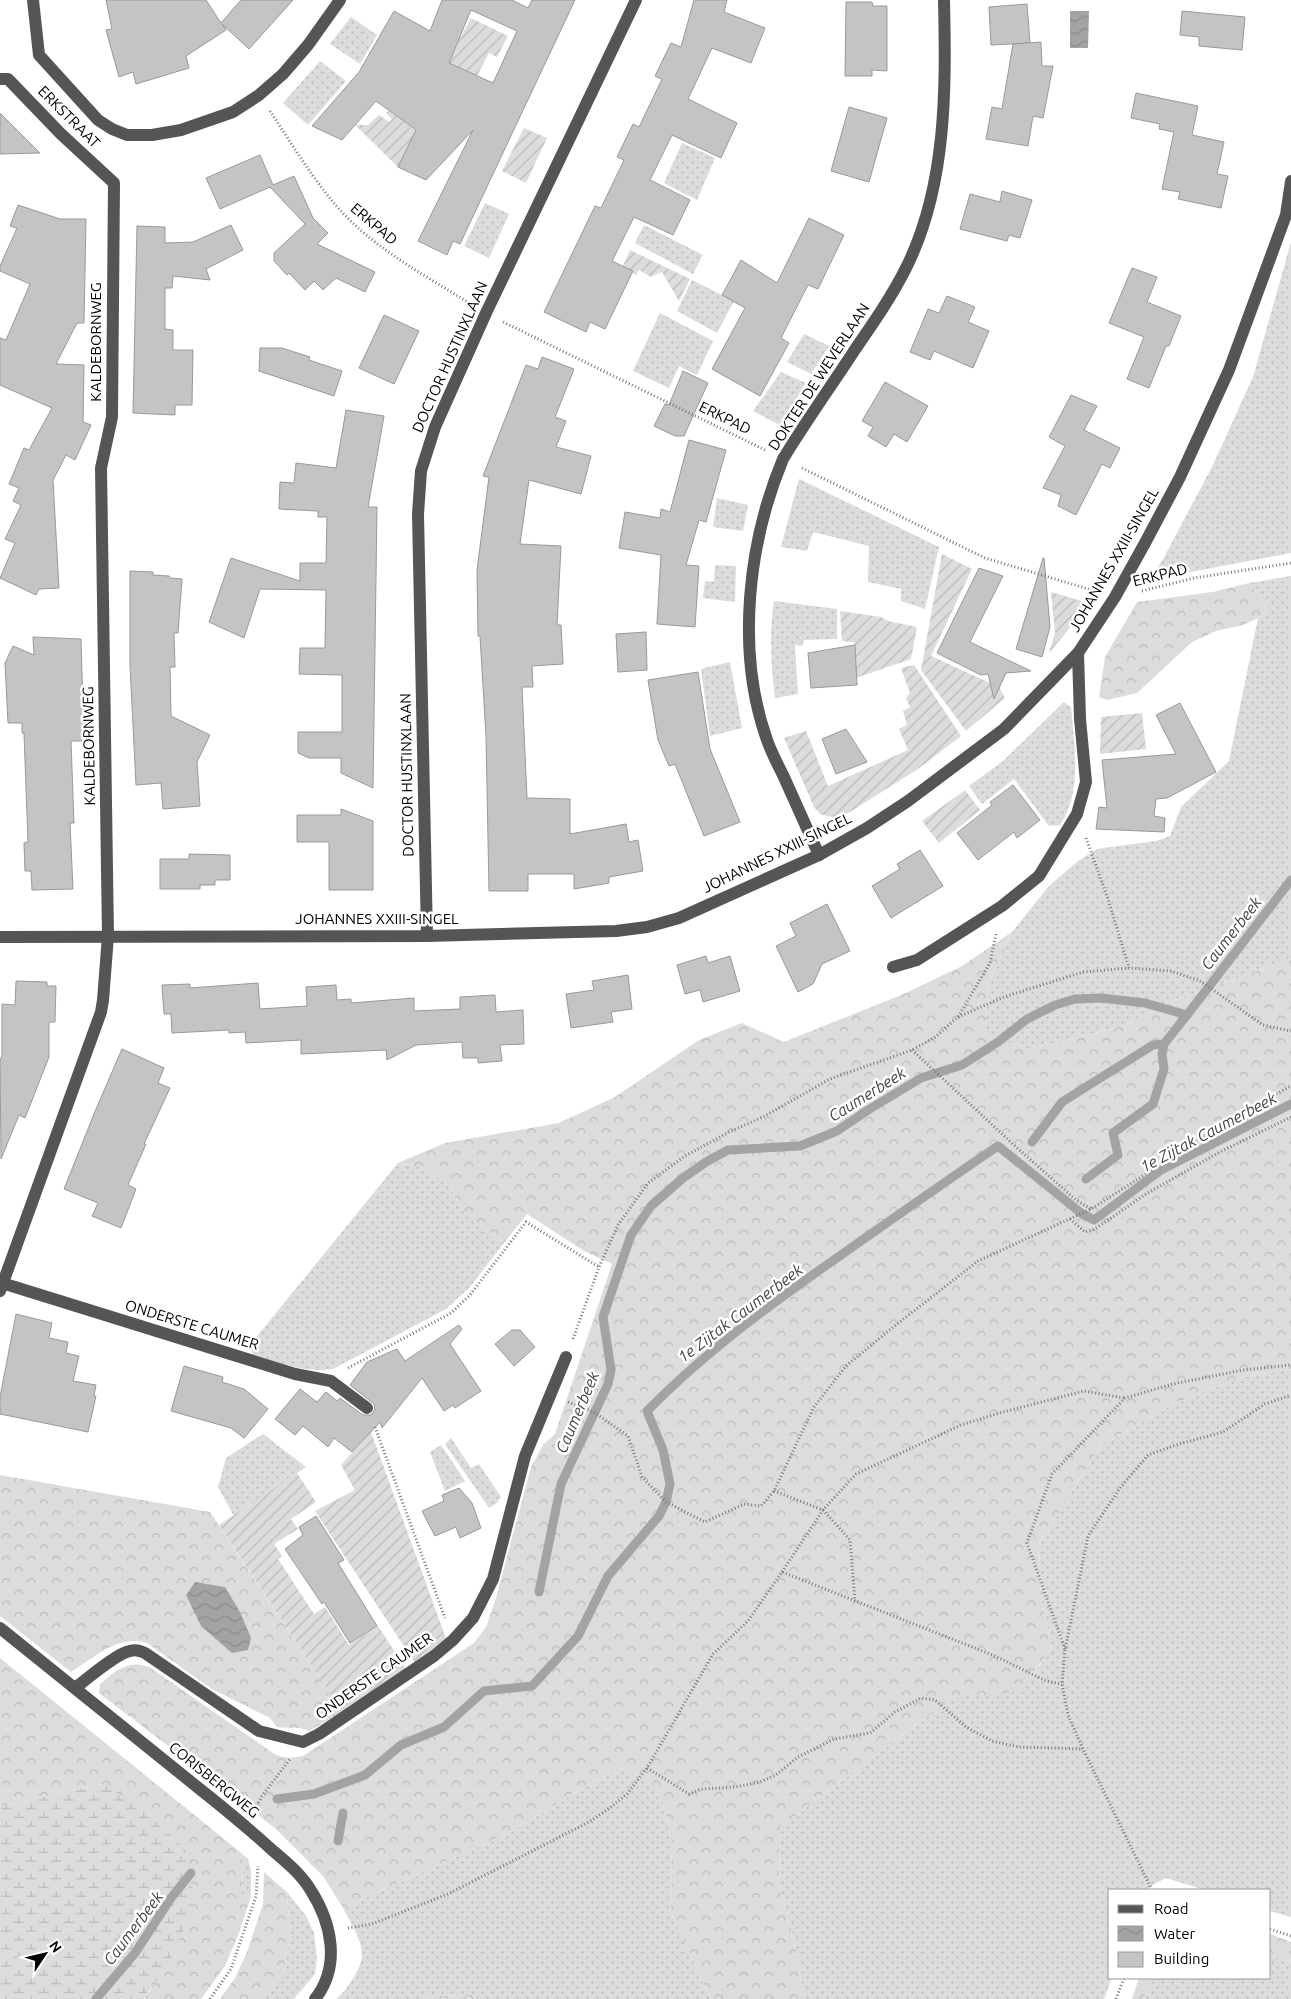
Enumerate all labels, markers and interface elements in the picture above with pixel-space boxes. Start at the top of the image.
street label: ERKSTRAAT [35,82,104,152]
street label: ERKPAD [348,199,401,248]
street label: DOCTOR HUSTINXLAAN [409,279,491,435]
street label: KALDEBORNWEG [87,282,104,402]
street label: DOKTER DE WEVERLAAN [765,300,873,453]
street label: ERKPAD [697,398,754,437]
street label: JOHANNES XXIII-SINGEL [1065,484,1162,635]
street label: ERKPAD [1131,560,1189,589]
street label: KALDEBORNWEG [79,686,98,806]
street label: DOCTOR HUSTINXLAAN [397,693,416,857]
street label: JOHANNES XXIII-SINGEL [700,809,854,896]
water label: Caumerbeek [1197,892,1265,973]
street label: JOHANNES XXIII-SINGEL [295,910,459,927]
water label: Caumerbeek [825,1063,909,1125]
water label: 1e Zijtak Caumerbeek [1137,1088,1280,1176]
water label: 1e Zijtak Caumerbeek [674,1260,807,1366]
street label: ONDERSTE CAUMER [123,1296,261,1353]
water label: Caumerbeek [552,1368,603,1456]
street label: ONDERSTE CAUMER [312,1629,436,1722]
street label: CORISBERGWEG [166,1738,263,1821]
water label: Caumerbeek [99,1887,167,1968]
legend [1108,1889,1271,1979]
text: Road [1154,1900,1189,1917]
text: Water [1154,1925,1195,1942]
north arrow [20,1929,70,1979]
text: N [46,1938,65,1955]
text: Building [1154,1950,1209,1967]

